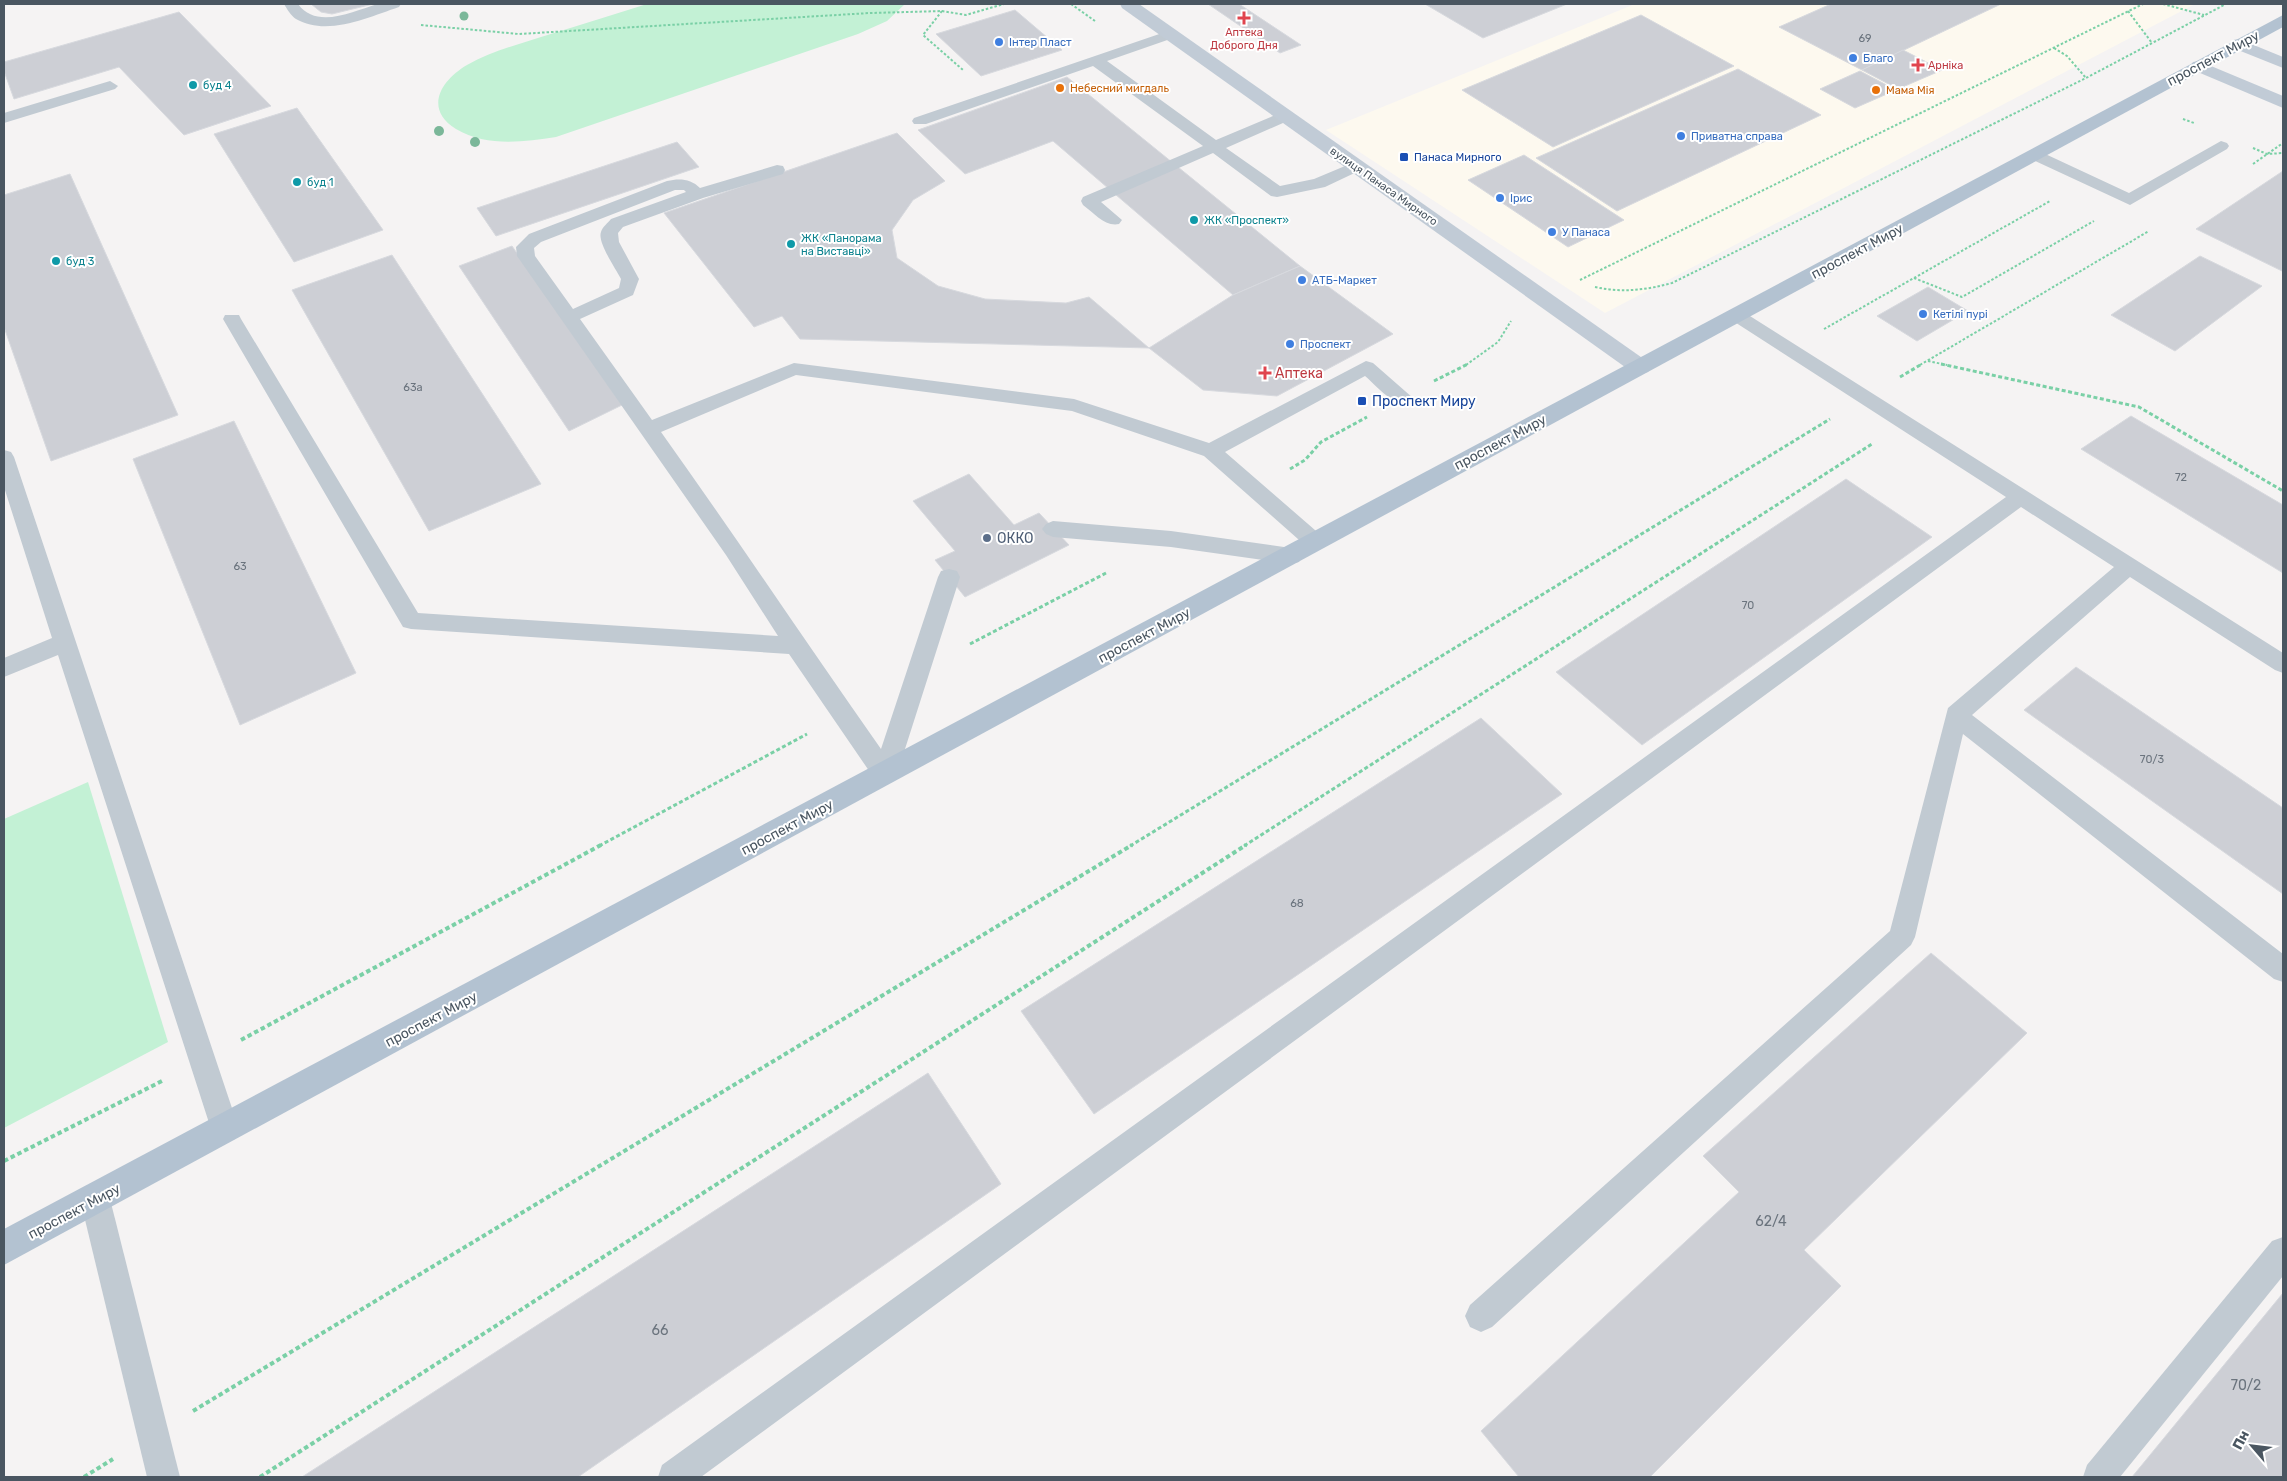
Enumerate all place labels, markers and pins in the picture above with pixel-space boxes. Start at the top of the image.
marker: Аптека Доброго Дня [1238,12,1250,24]
place label: Аптека Доброго Дня [1210,26,1278,52]
marker: Інтер Пласт [993,36,1005,48]
place label: Інтер Пласт [1009,36,1072,49]
marker: Благо [1847,52,1859,64]
place label: Благо [1863,52,1893,65]
marker: Арніка [1912,59,1924,71]
place label: Арніка [1928,59,1963,72]
marker: буд 4 [187,79,199,91]
place label: буд 4 [203,79,232,92]
marker: Небесний мигдаль [1054,82,1066,94]
place label: Небесний мигдаль [1070,82,1169,95]
marker: Мама Мія [1870,84,1882,96]
place label: Мама Мія [1886,84,1934,97]
marker: Приватна справа [1675,130,1687,142]
place label: Приватна справа [1691,130,1783,143]
marker: Панаса Мирного [1398,151,1410,163]
place label: Панаса Мирного [1414,151,1501,164]
marker: буд 1 [291,176,303,188]
place label: буд 1 [307,176,333,189]
marker: Ірис [1494,192,1506,204]
place label: Ірис [1510,192,1532,205]
marker: ЖК «Проспект» [1188,214,1200,226]
place label: ЖК «Проспект» [1204,214,1289,227]
marker: У Панаса [1546,226,1558,238]
place label: У Панаса [1562,226,1610,239]
place label: ЖК «Панорама на Виставці» [801,232,881,258]
marker: ЖК «Панорама на Виставці» [785,238,797,250]
marker: буд 3 [50,255,62,267]
place label: буд 3 [66,255,95,268]
marker: АТБ-Маркет [1296,274,1308,286]
place label: АТБ-Маркет [1312,274,1377,287]
marker: Кетілі пурі [1917,308,1929,320]
place label: Кетілі пурі [1933,308,1988,321]
marker: Проспект [1284,338,1296,350]
place label: Проспект [1300,338,1351,351]
place label: Аптека [1275,365,1323,382]
marker: Аптека [1259,367,1271,379]
place label: Проспект Миру [1372,393,1476,410]
marker: Проспект Миру [1356,395,1368,407]
place label: ОККО [997,530,1033,547]
marker: ОККО [981,532,993,544]

